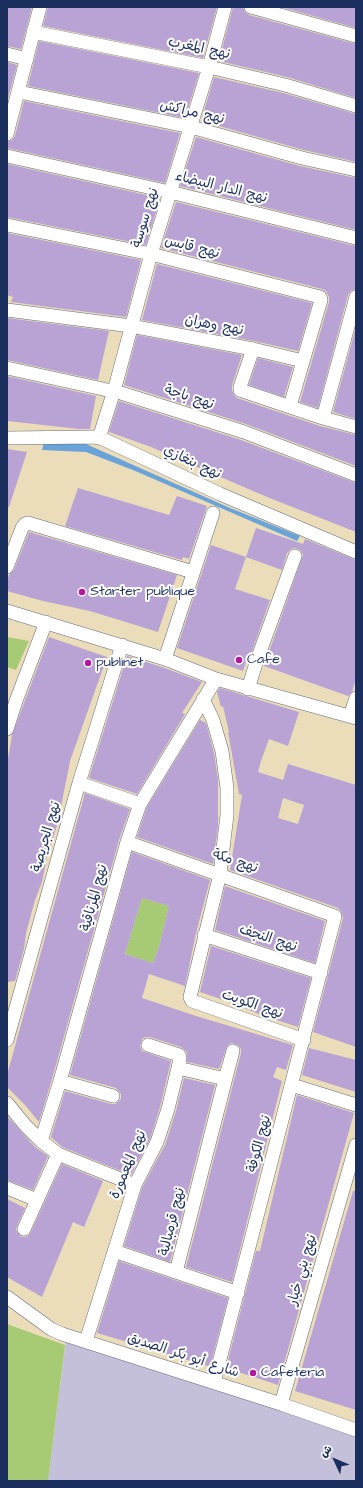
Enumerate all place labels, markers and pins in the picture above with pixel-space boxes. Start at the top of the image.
place label: Starter publique [90,584,195,600]
marker: Starter publique [77,587,87,597]
place label: Cafe [247,652,280,668]
place label: publinet [96,655,143,671]
marker: Cafe [234,655,244,665]
marker: publinet [83,658,93,668]
place label: Cafeteria [261,1365,324,1381]
marker: Cafeteria [248,1368,258,1378]

